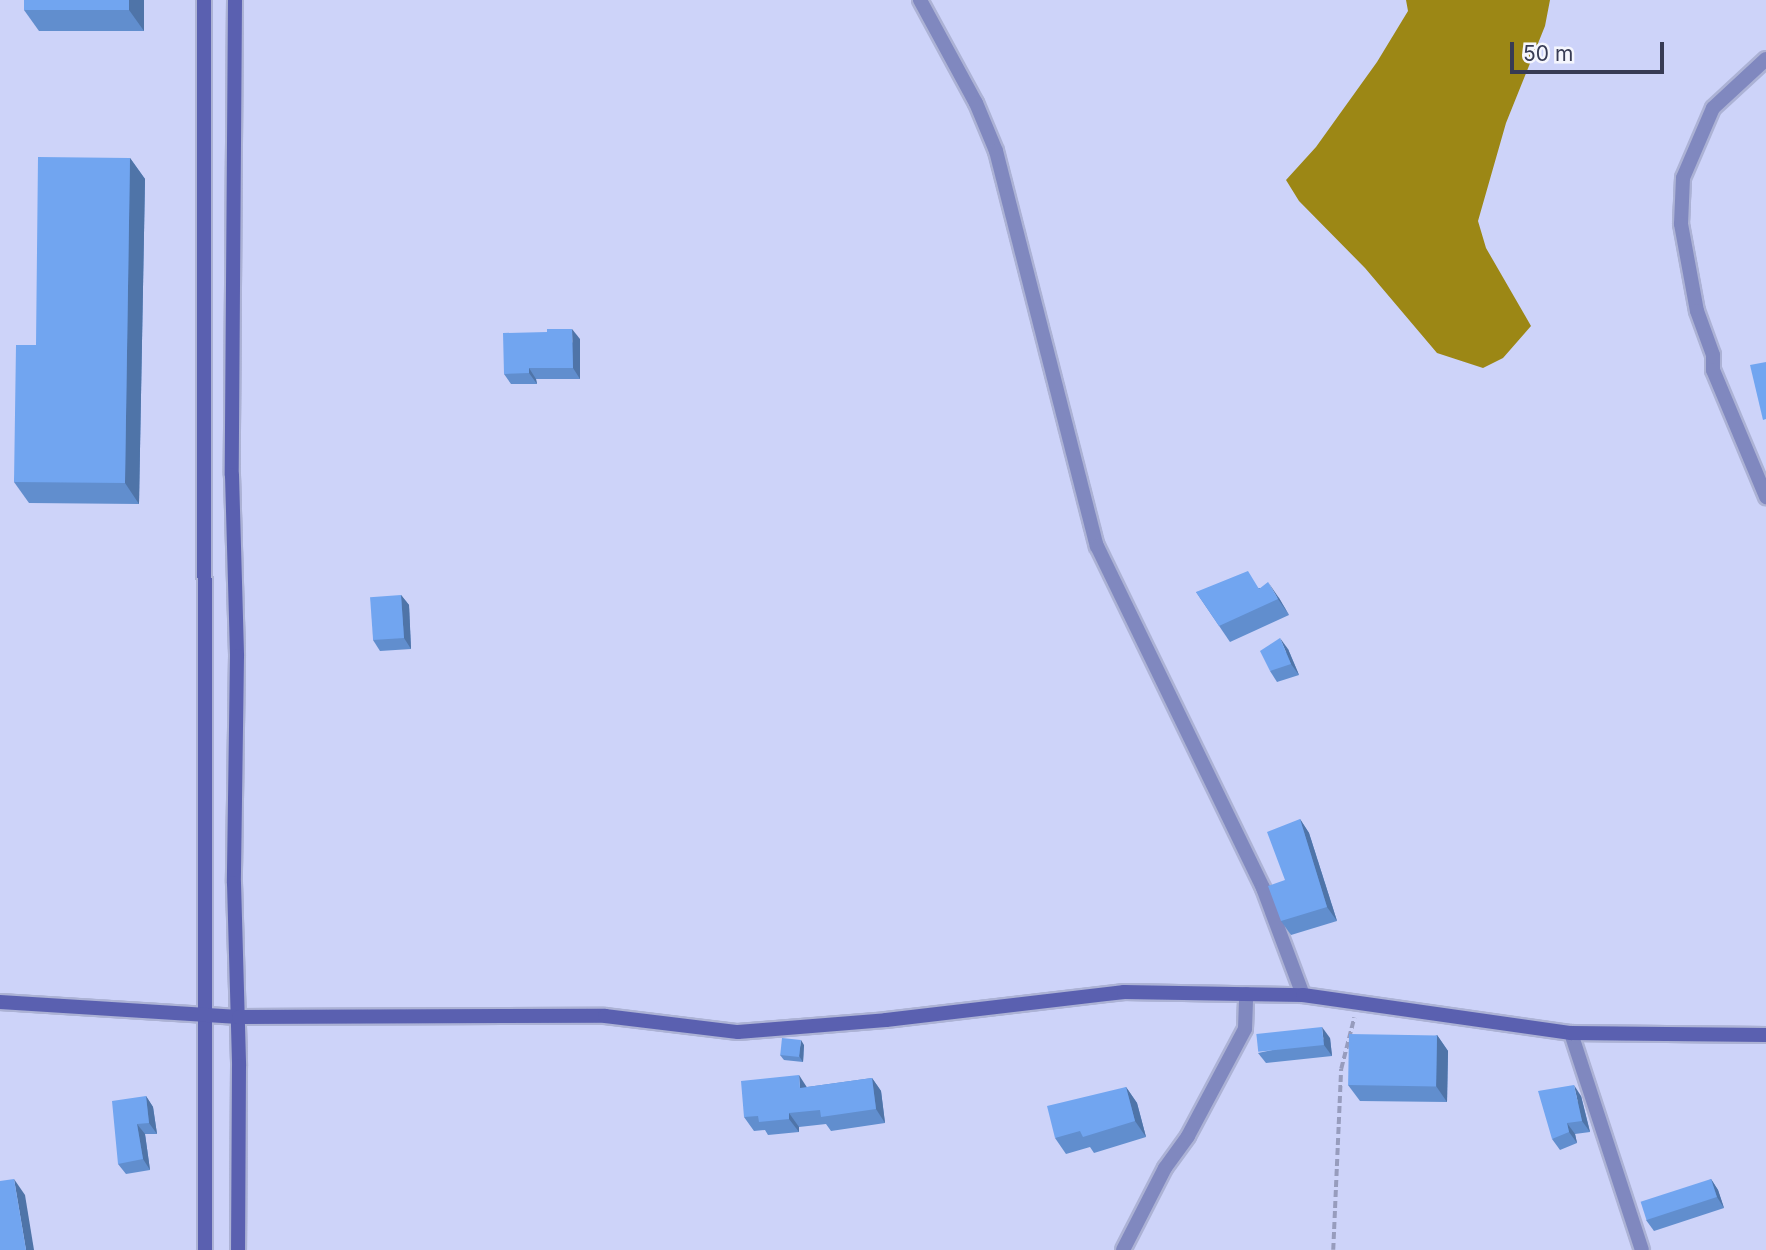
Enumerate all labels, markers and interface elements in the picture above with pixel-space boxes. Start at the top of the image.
scale bar [1514,28,1668,72]
text: 50 m [1523,41,1573,66]

